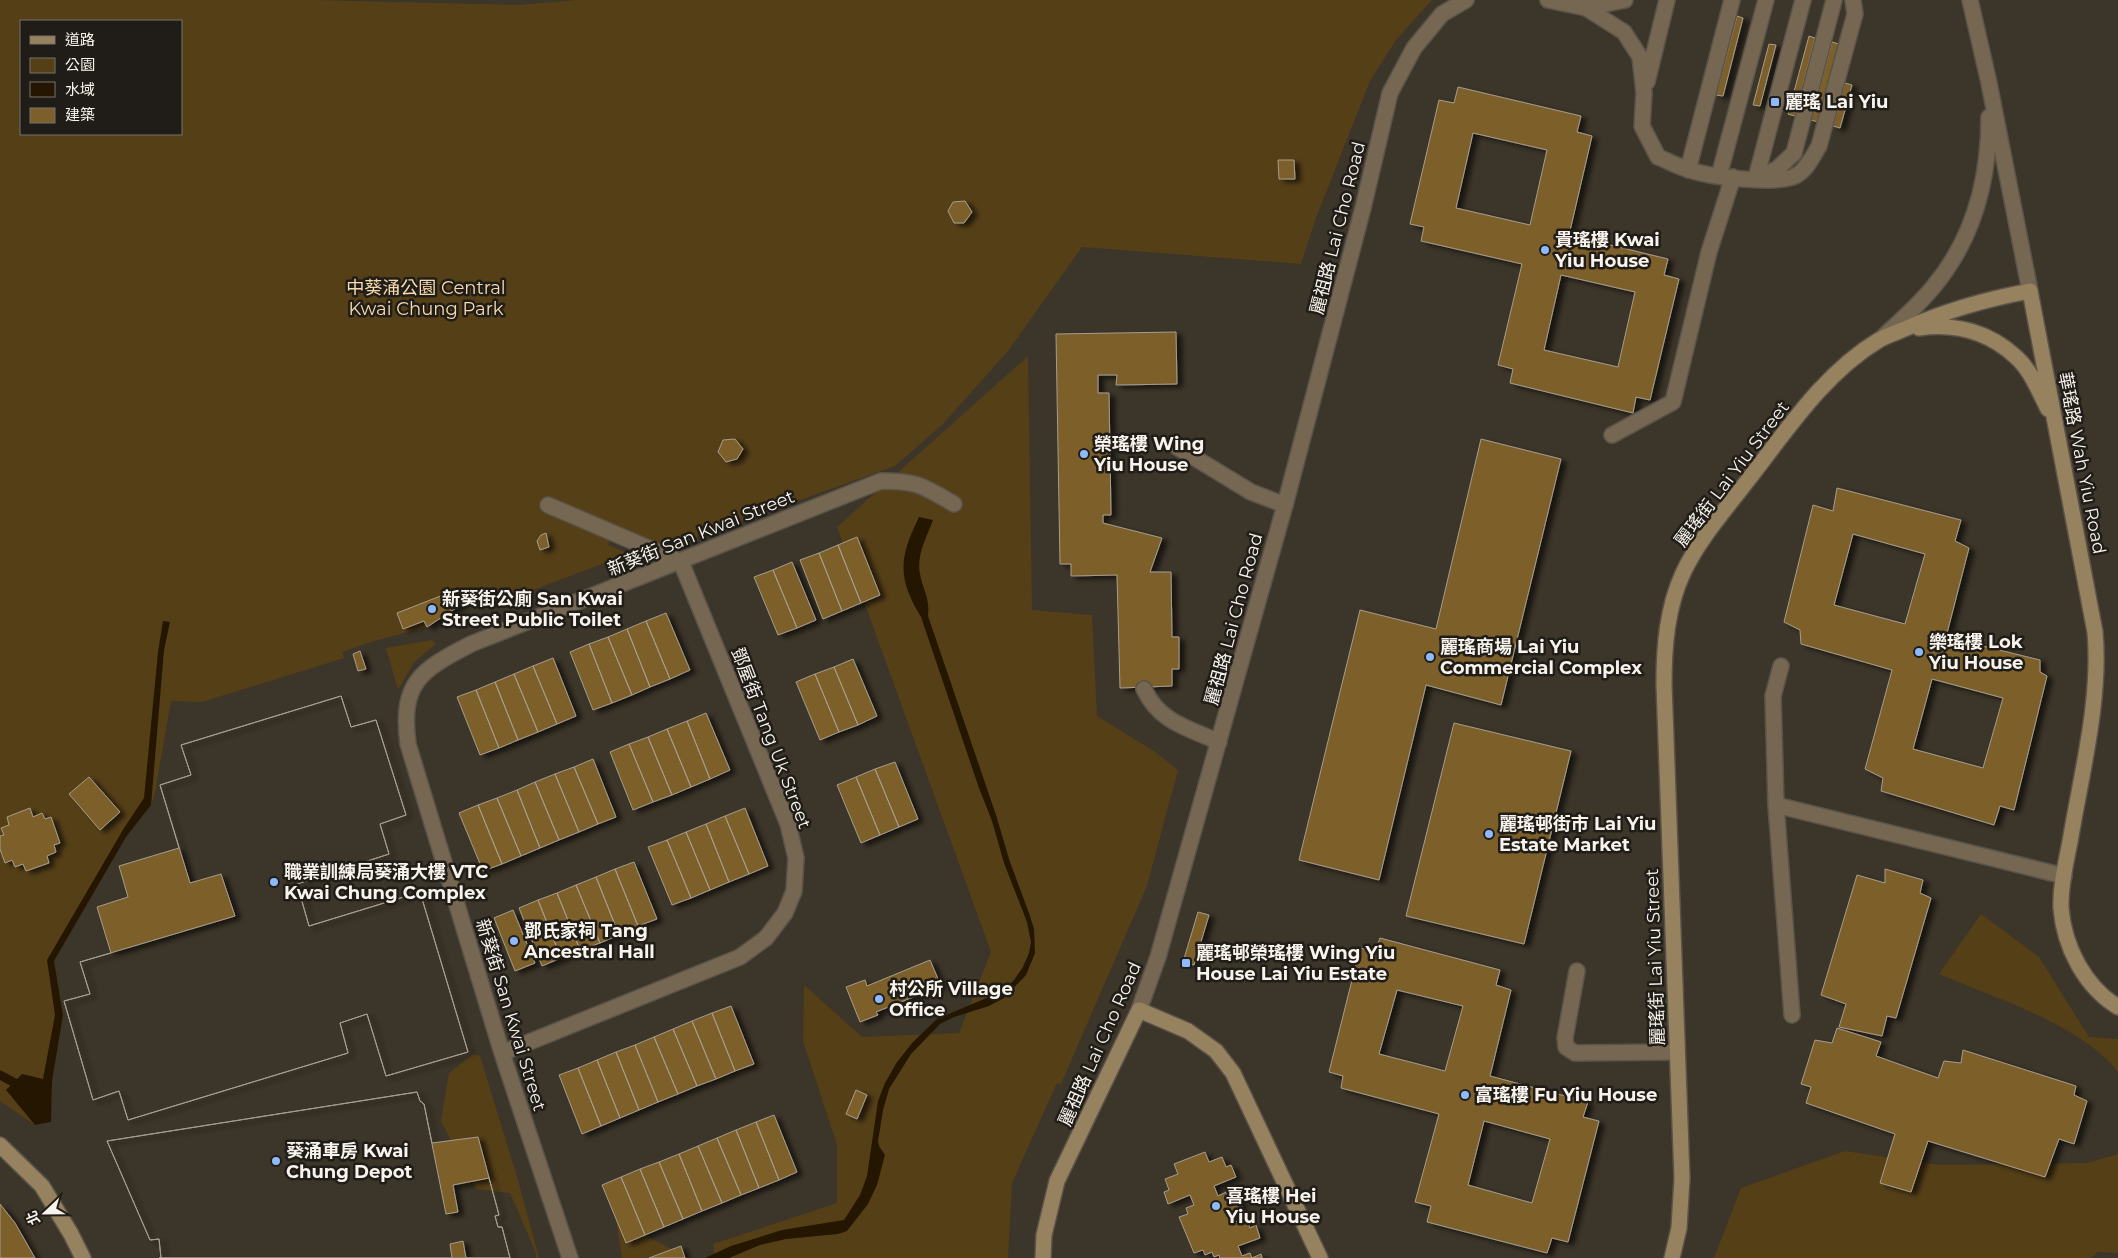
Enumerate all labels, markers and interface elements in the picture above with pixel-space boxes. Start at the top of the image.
legend [20,20,182,135]
text: 道路 [65,30,95,49]
text: 公園 [65,55,95,74]
text: 水域 [65,80,95,99]
place label: 麗瑤 Lai Yiu [1785,91,1888,113]
marker: 麗瑤 Lai Yiu [1769,96,1781,108]
text: 建築 [65,105,95,124]
street label: 麗祖路 Lai Cho Road [1306,139,1370,317]
place label: 貴瑤樓 Kwai Yiu House [1554,229,1660,272]
marker: 貴瑤樓 Kwai Yiu House [1539,244,1551,256]
park label: 中葵涌公園 Central Kwai Chung Park [346,277,506,320]
street label: 華瑤路 Wah Yiu Road [2054,370,2110,556]
street label: 麗瑤街 Lai Yiu Street [1670,397,1794,551]
place label: 榮瑤樓 Wing Yiu House [1093,433,1204,476]
marker: 榮瑤樓 Wing Yiu House [1078,448,1090,460]
street label: 新葵街 San Kwai Street [604,485,798,581]
street label: 麗祖路 Lai Cho Road [1200,530,1268,708]
place label: 新葵街公廁 San Kwai Street Public Toilet [442,588,623,631]
marker: 新葵街公廁 San Kwai Street Public Toilet [426,603,438,615]
place label: 樂瑤樓 Lok Yiu House [1928,631,2023,674]
place label: 麗瑤商場 Lai Yiu Commercial Complex [1440,636,1642,679]
street label: 鄧屋街 Tang Uk Street [726,644,816,832]
marker: 樂瑤樓 Lok Yiu House [1913,646,1925,658]
marker: 麗瑤商場 Lai Yiu Commercial Complex [1424,651,1436,663]
place label: 麗瑤邨街市 Lai Yiu Estate Market [1499,813,1656,856]
marker: 麗瑤邨街市 Lai Yiu Estate Market [1483,828,1495,840]
place label: 職業訓練局葵涌大樓 VTC Kwai Chung Complex [284,861,488,904]
street label: 麗瑤街 Lai Yiu Street [1641,868,1669,1046]
marker: 職業訓練局葵涌大樓 VTC Kwai Chung Complex [268,876,280,888]
street label: 新葵街 San Kwai Street [471,916,551,1114]
place label: 鄧氏家祠 Tang Ancestral Hall [523,920,655,963]
marker: 鄧氏家祠 Tang Ancestral Hall [508,935,520,947]
place label: 麗瑤邨榮瑤樓 Wing Yiu House Lai Yiu Estate [1196,942,1395,985]
marker: 麗瑤邨榮瑤樓 Wing Yiu House Lai Yiu Estate [1180,957,1192,969]
street label: 麗祖路 Lai Cho Road [1054,958,1146,1130]
place label: 村公所 Village Office [889,978,1013,1021]
marker: 村公所 Village Office [873,993,885,1005]
place label: 富瑤樓 Fu Yiu House [1475,1084,1657,1106]
marker: 富瑤樓 Fu Yiu House [1459,1089,1471,1101]
place label: 葵涌車房 Kwai Chung Depot [286,1140,412,1183]
marker: 葵涌車房 Kwai Chung Depot [270,1155,282,1167]
place label: 喜瑤樓 Hei Yiu House [1225,1185,1320,1228]
north arrow [20,1188,70,1238]
marker: 喜瑤樓 Hei Yiu House [1210,1200,1222,1212]
text: 北 [22,1208,44,1228]

